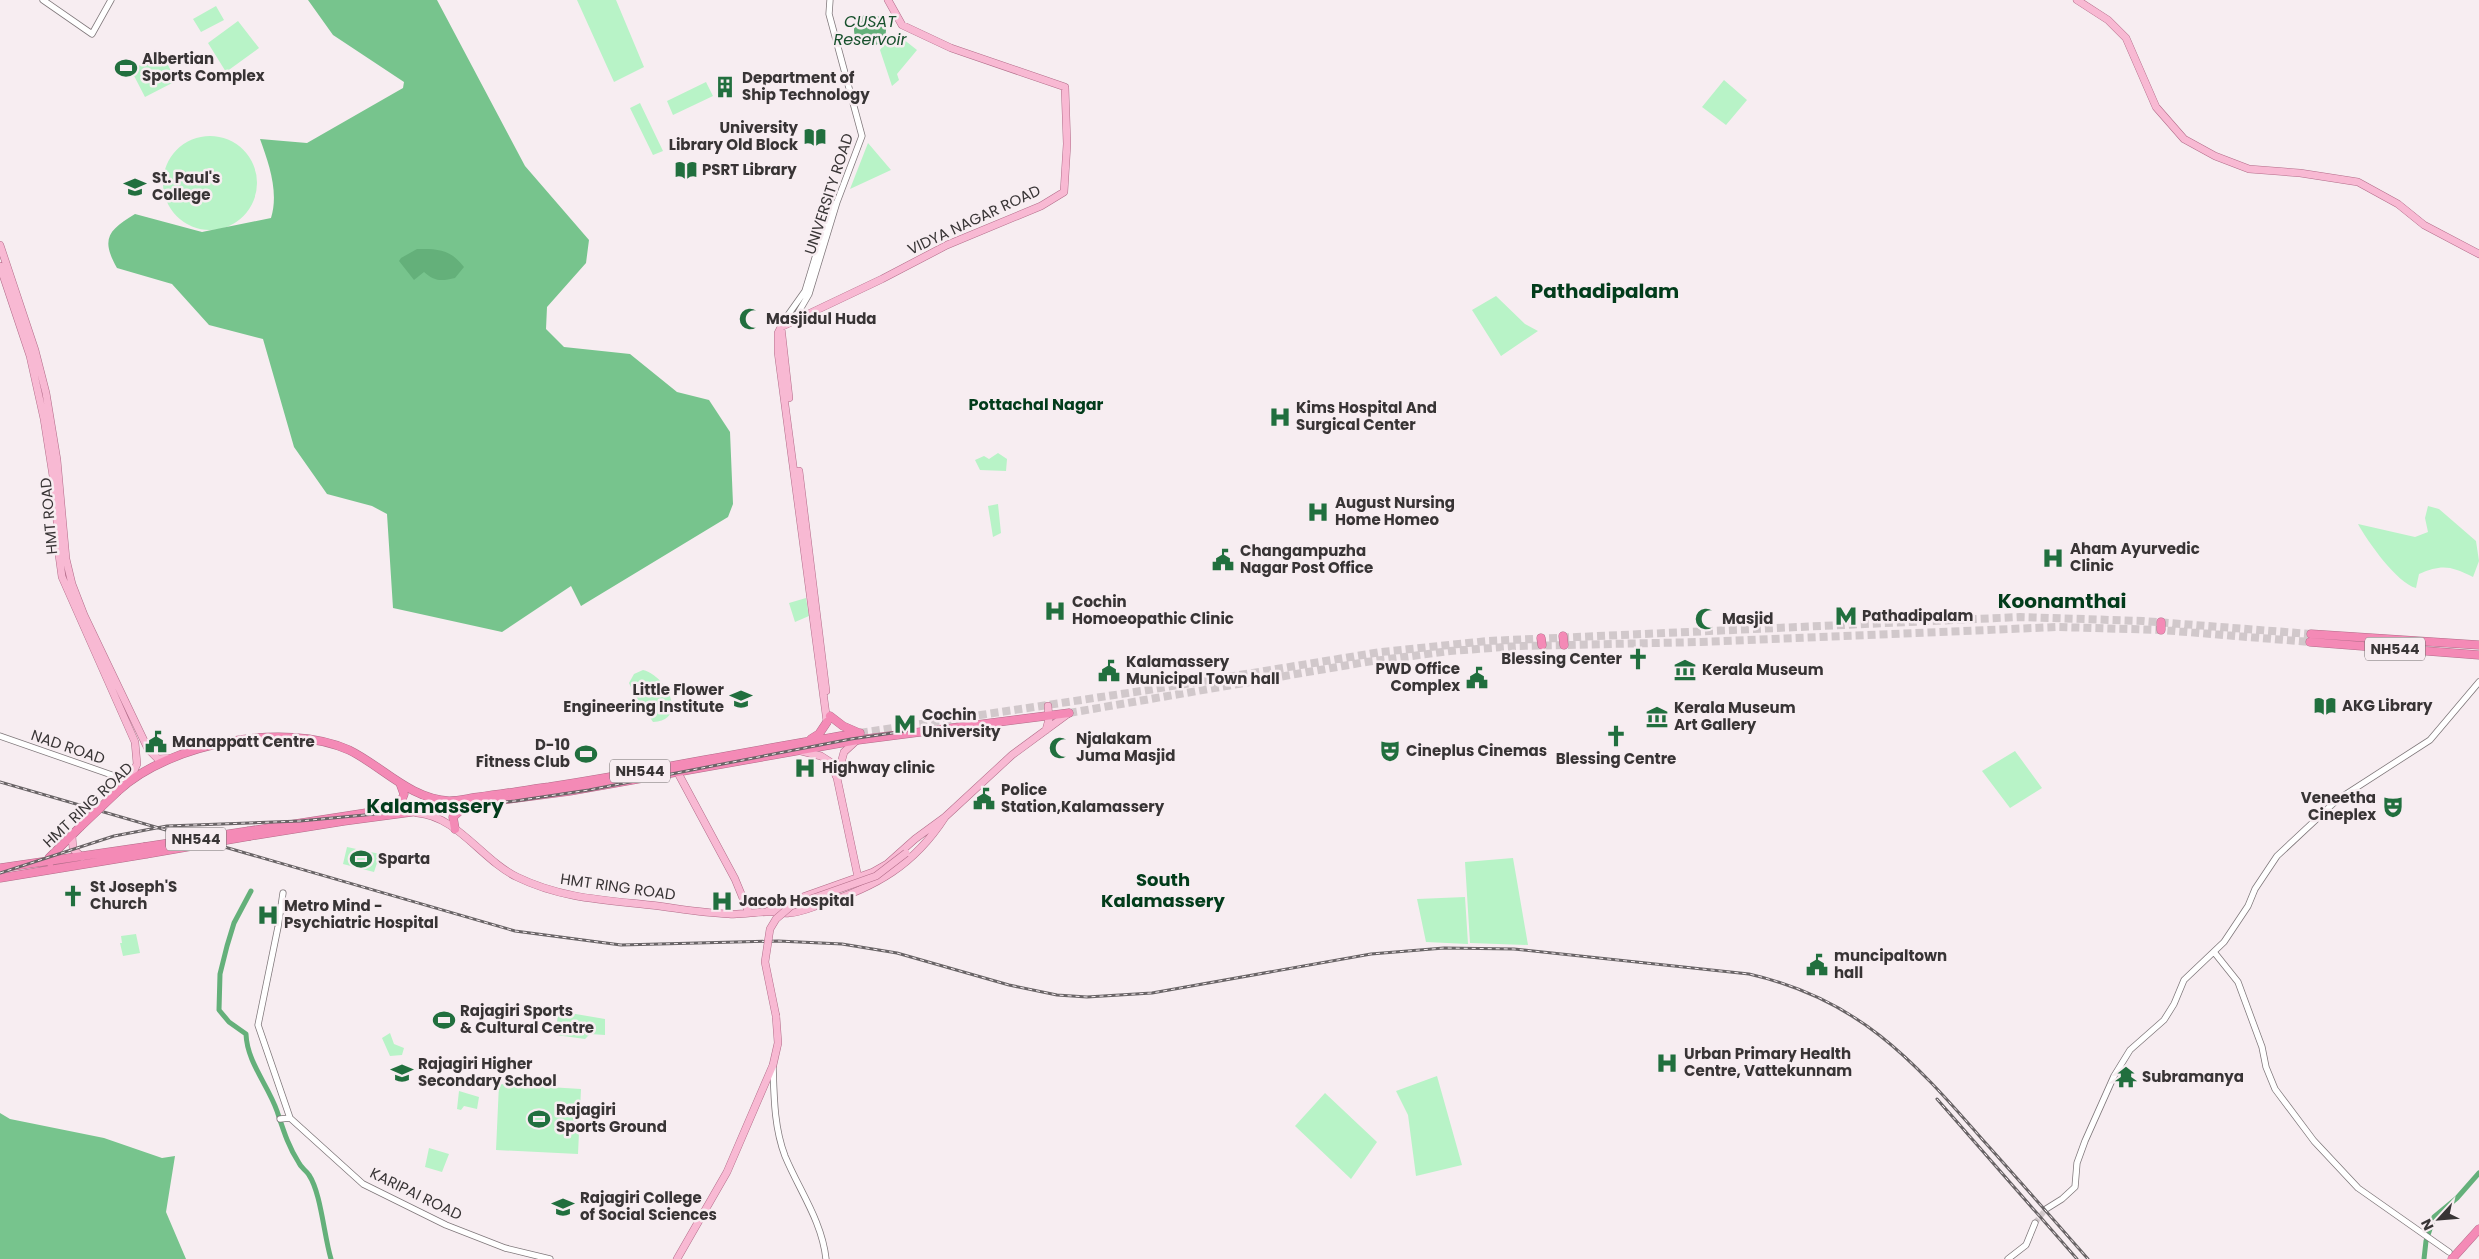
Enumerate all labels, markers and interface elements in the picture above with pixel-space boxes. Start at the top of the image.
water label: CUSAT Reservoir [833,10,908,51]
place label: Albertian Sports Complex [142,48,265,86]
sports icon: Albertian Sports Complex [113,55,139,81]
place label: Department of Ship Technology [742,67,870,105]
building icon: Department of Ship Technology [712,74,738,100]
place label: University Library Old Block [669,117,799,155]
library icon: University Library Old Block [802,124,828,150]
street label: UNIVERSITY ROAD [799,131,858,257]
library icon: PSRT Library [673,157,699,183]
place label: PSRT Library [702,159,797,180]
place label: St. Paul's College [152,167,221,205]
school or university icon: St. Paul's College [122,174,148,200]
street label: VIDYA NAGAR ROAD [904,179,1044,260]
district label: Pathadipalam [1531,277,1679,305]
mosque icon: Masjidul Huda [737,306,763,332]
place label: Masjidul Huda [766,308,877,329]
district label: Pottachal Nagar [969,393,1104,416]
place label: Kims Hospital And Surgical Center [1296,397,1437,435]
hospital icon: Kims Hospital And Surgical Center [1267,404,1293,430]
street label: HMT ROAD [35,477,62,555]
place label: August Nursing Home Homeo [1335,492,1455,530]
hospital icon: August Nursing Home Homeo [1305,499,1331,525]
place label: Aham Ayurvedic Clinic [2070,538,2200,576]
place label: Changampuzha Nagar Post Office [1240,540,1373,578]
hospital icon: Aham Ayurvedic Clinic [2040,545,2066,571]
public building icon: Changampuzha Nagar Post Office [1210,547,1236,573]
district label: Koonamthai [1998,587,2126,615]
place label: Cochin Homoeopathic Clinic [1072,591,1234,629]
hospital icon: Cochin Homoeopathic Clinic [1042,598,1068,624]
metro station icon: Pathadipalam [1833,603,1859,629]
place label: Pathadipalam [1862,605,1974,626]
mosque icon: Masjid [1693,606,1719,632]
place label: Masjid [1722,608,1773,629]
road number: NH544 [2365,638,2425,661]
church icon: Blessing Center [1625,646,1651,672]
place label: Blessing Center [1501,648,1623,669]
place label: Kalamassery Municipal Town hall [1126,651,1280,689]
museum icon: Kerala Museum [1672,657,1698,683]
public building icon: Kalamassery Municipal Town hall [1096,658,1122,684]
place label: PWD Office Complex [1375,658,1460,696]
place label: Kerala Museum [1702,659,1824,680]
public building icon: PWD Office Complex [1464,665,1490,691]
place label: Little Flower Engineering Institute [563,679,725,717]
school or university icon: Little Flower Engineering Institute [728,686,754,712]
library icon: AKG Library [2312,693,2338,719]
place label: AKG Library [2342,695,2433,716]
place label: Kerala Museum Art Gallery [1674,697,1796,735]
place label: Cochin University [922,704,1001,742]
museum icon: Kerala Museum Art Gallery [1644,704,1670,730]
metro station icon: Cochin University [892,711,918,737]
church icon: Blessing Centre [1603,723,1629,749]
street label: NAD ROAD [28,724,108,769]
place label: Njalakam Juma Masjid [1076,728,1175,766]
public building icon: Manappatt Centre [143,729,169,755]
place label: Manappatt Centre [172,731,315,752]
place label: D-10 Fitness Club [476,734,570,772]
mosque icon: Njalakam Juma Masjid [1047,735,1073,761]
theatre icon: Cineplus Cinemas [1377,738,1403,764]
place label: Cineplus Cinemas [1406,740,1547,761]
sports icon: D-10 Fitness Club [573,741,599,767]
place label: Blessing Centre [1556,748,1676,769]
hospital icon: Highway clinic [792,755,818,781]
street label: HMT RING ROAD [38,757,137,852]
place label: Highway clinic [822,757,935,778]
road number: NH544 [610,759,670,782]
place label: Police Station,Kalamassery [1001,779,1165,817]
public building icon: Police Station,Kalamassery [971,786,997,812]
place label: Veneetha Cineplex [2301,787,2376,825]
district label: Kalamassery [366,792,504,820]
theatre icon: Veneetha Cineplex [2380,794,2406,820]
road number: NH544 [166,828,226,851]
sports icon: Sparta [348,846,374,872]
place label: Sparta [378,848,430,869]
district label: South Kalamassery [1101,867,1226,913]
street label: HMT RING ROAD [559,868,677,905]
place label: St Joseph'S Church [90,876,177,914]
church icon: St Joseph'S Church [60,883,86,909]
hospital icon: Jacob Hospital [709,888,735,914]
place label: Jacob Hospital [739,890,854,911]
place label: Metro Mind - Psychiatric Hospital [284,895,438,933]
hospital icon: Metro Mind - Psychiatric Hospital [255,902,281,928]
place label: muncipaltown hall [1834,945,1947,983]
public building icon: muncipaltown hall [1804,952,1830,978]
place label: Rajagiri Sports & Cultural Centre [460,1000,594,1038]
sports icon: Rajagiri Sports & Cultural Centre [431,1007,457,1033]
place label: Urban Primary Health Centre, Vattekunnam [1684,1043,1852,1081]
hospital icon: Urban Primary Health Centre, Vattekunnam [1654,1050,1680,1076]
place label: Rajagiri Higher Secondary School [418,1053,557,1091]
school or university icon: Rajagiri Higher Secondary School [389,1060,415,1086]
temple icon: Subramanya [2113,1064,2139,1090]
place label: Subramanya [2142,1066,2244,1087]
place label: Rajagiri Sports Ground [556,1099,667,1137]
sports icon: Rajagiri Sports Ground [526,1106,552,1132]
street label: KARIPAI ROAD [367,1162,466,1225]
place label: Rajagiri College of Social Sciences [580,1187,717,1225]
school or university icon: Rajagiri College of Social Sciences [550,1194,576,1220]
north arrow [2414,1194,2464,1244]
text: N [2416,1216,2439,1234]

